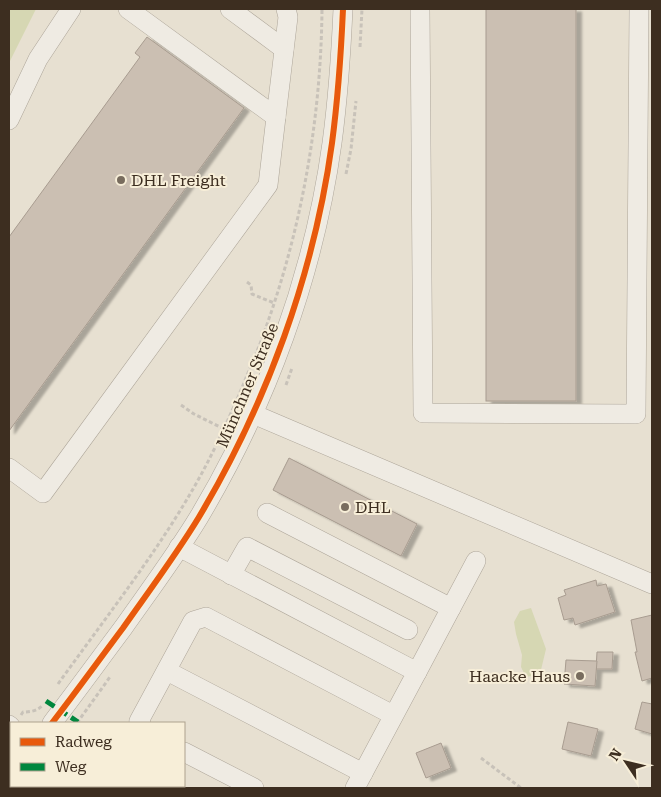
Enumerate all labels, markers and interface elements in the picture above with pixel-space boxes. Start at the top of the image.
place label: DHL Freight [131,171,226,190]
marker: DHL Freight [115,174,127,186]
street label: Münchner Straße [212,320,283,451]
place label: DHL [355,498,391,517]
marker: DHL [339,501,351,513]
place label: Haacke Haus [469,667,570,686]
marker: Haacke Haus [574,670,586,682]
legend [10,722,185,787]
text: Radweg [55,733,112,751]
north arrow [601,737,651,787]
text: N [606,745,625,764]
text: Weg [55,758,87,776]

